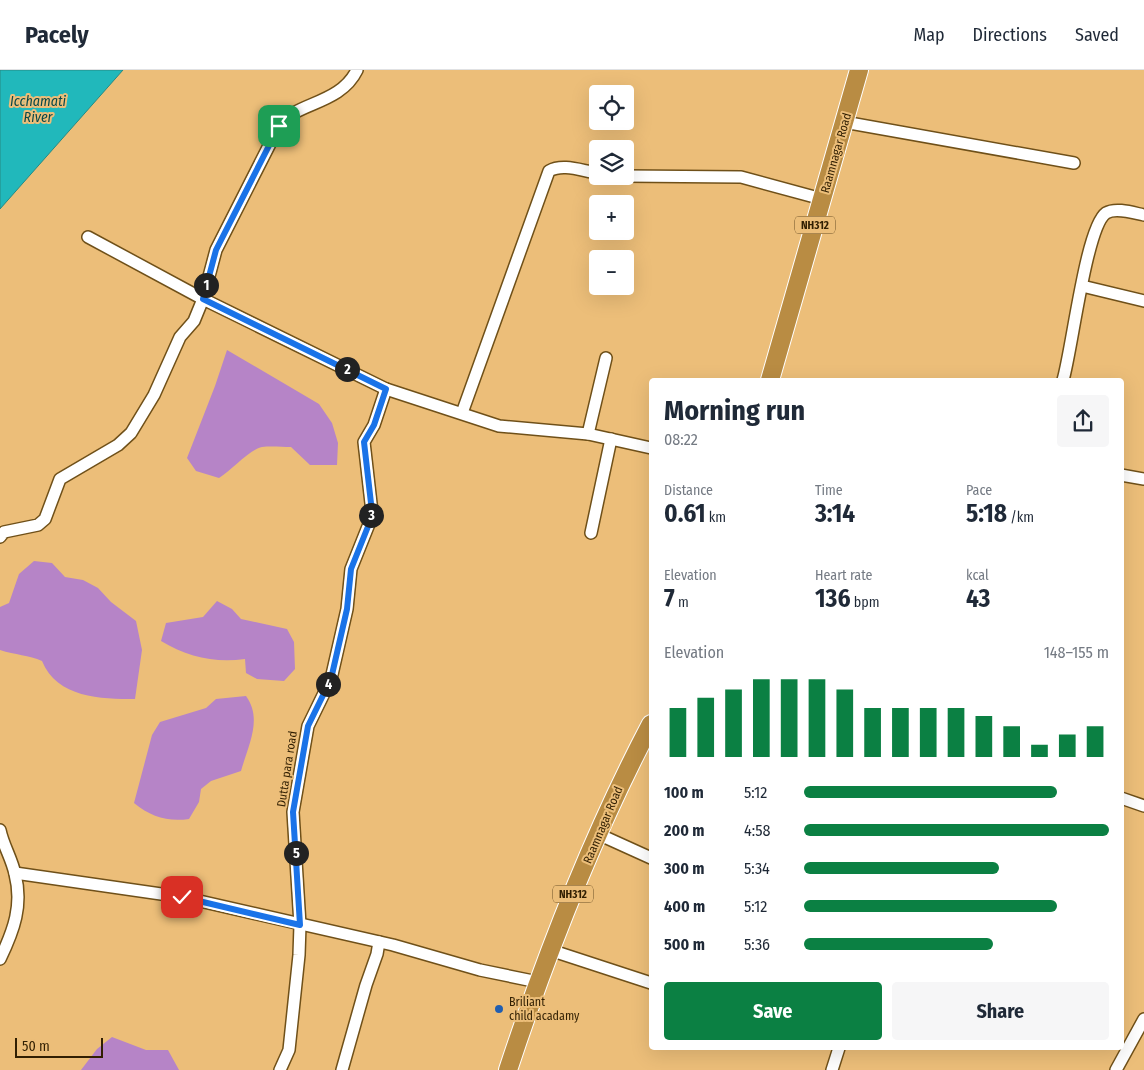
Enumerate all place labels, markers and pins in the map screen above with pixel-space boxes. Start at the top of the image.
pin [258,105,300,147]
pin: 1 [194,272,218,298]
pin: 2 [334,356,360,382]
pin: 3 [358,502,384,528]
pin: 4 [316,672,340,696]
pin: 5 [284,840,308,866]
pin [161,876,203,918]
place label: Briliant child acadamy [509,995,580,1023]
marker: Briliant child acadamy [493,1003,505,1015]

